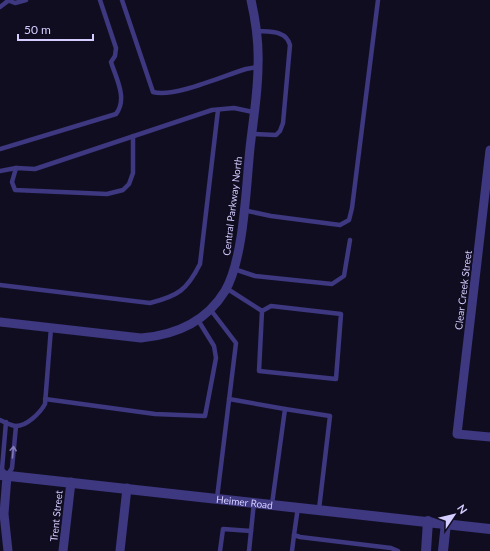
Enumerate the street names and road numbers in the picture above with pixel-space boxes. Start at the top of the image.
street label: Central Parkway North [220,156,244,256]
street label: Clear Creek Street [452,249,474,330]
street label: Trent Street [47,489,65,542]
street label: Heimer Road [216,493,273,511]

